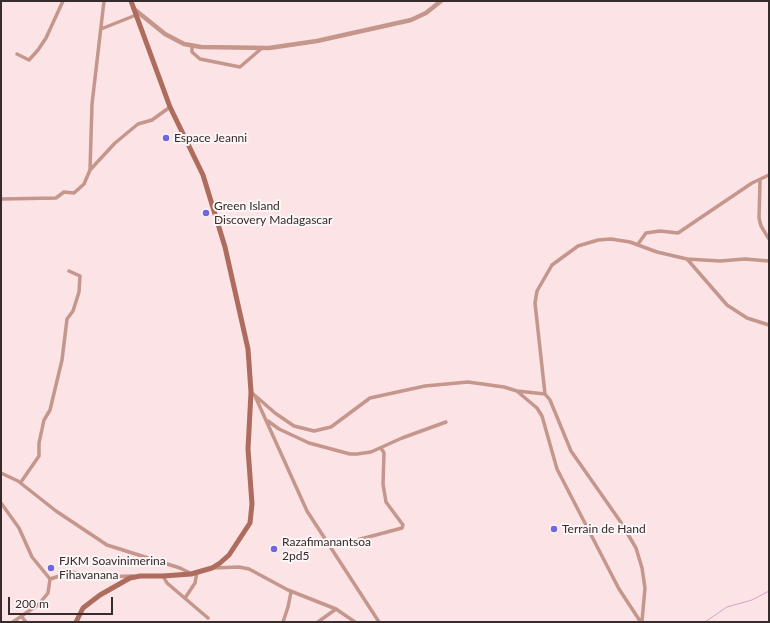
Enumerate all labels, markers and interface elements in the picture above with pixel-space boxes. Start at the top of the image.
place label: Espace Jeanni [174,131,247,145]
marker: Espace Jeanni [161,133,171,143]
place label: Green Island Discovery Madagascar [214,199,332,227]
marker: Green Island Discovery Madagascar [201,208,211,218]
place label: Terrain de Hand [562,522,646,536]
marker: Terrain de Hand [549,524,559,534]
place label: Razafimanantsoa 2pd5 [282,535,371,563]
marker: Razafimanantsoa 2pd5 [269,544,279,554]
place label: FJKM Soavinimerina Fihavanana [59,554,166,582]
marker: FJKM Soavinimerina Fihavanana [46,563,56,573]
scale bar [10,589,115,615]
text: 200 m [15,596,49,611]

